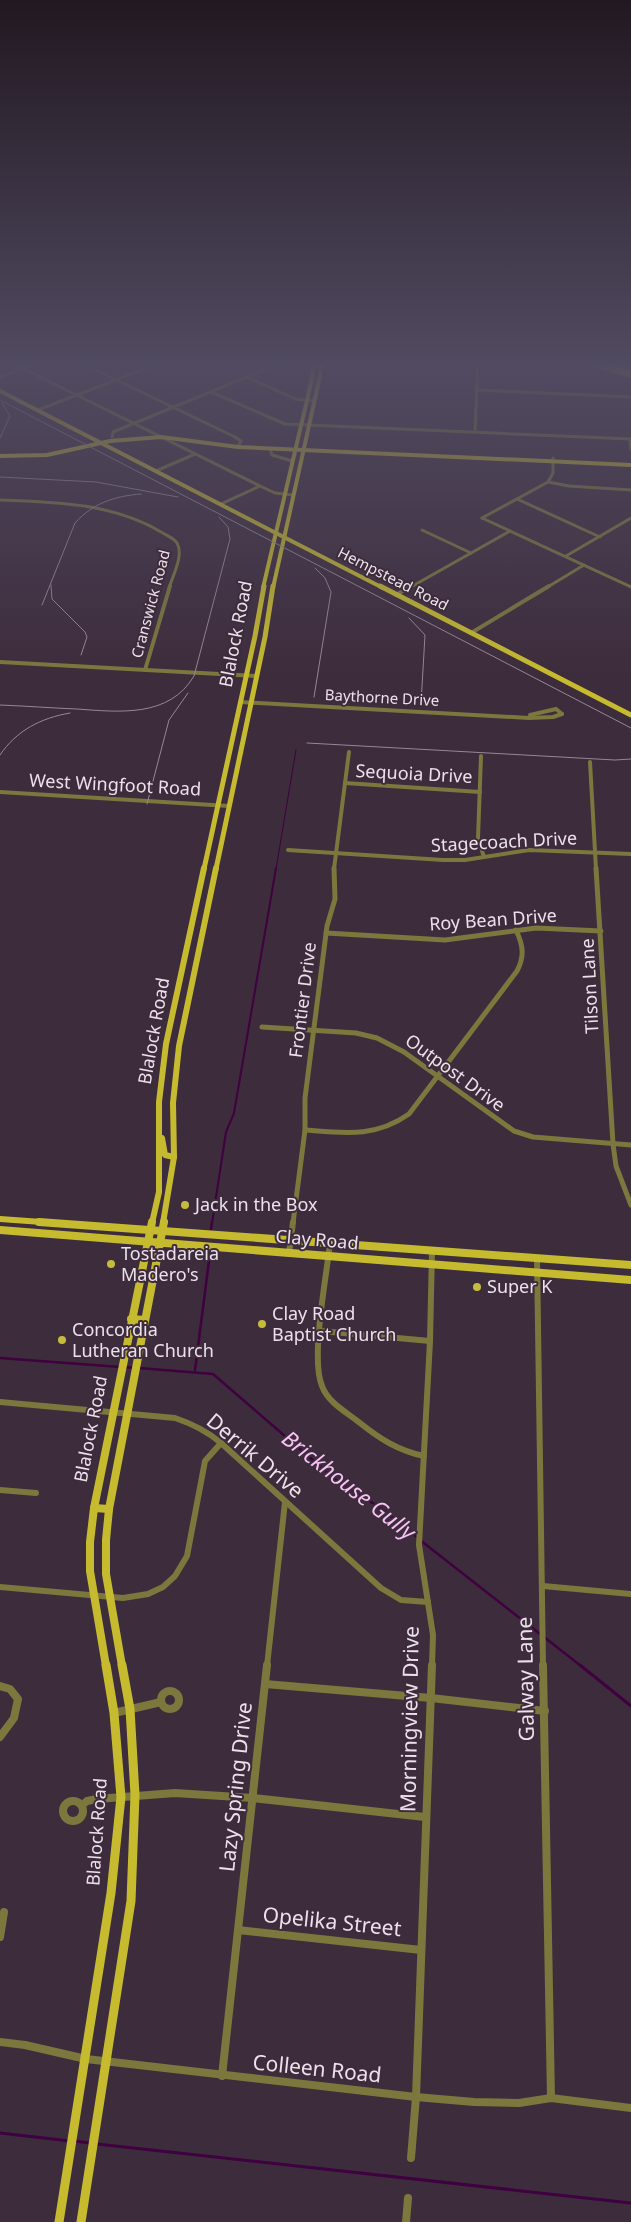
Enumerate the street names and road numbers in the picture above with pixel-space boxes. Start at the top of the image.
street label: Hempstead Road [335,542,452,615]
street label: Cranswick Road [126,548,174,660]
street label: Blalock Road [213,578,257,689]
street label: Baythorne Drive [324,684,440,710]
street label: Sequoia Drive [355,758,473,788]
street label: West Wingfoot Road [28,768,202,800]
street label: Stagecoach Drive [430,825,578,857]
street label: Roy Bean Drive [428,903,558,935]
street label: Tilson Lane [575,938,603,1034]
street label: Frontier Drive [283,941,321,1059]
street label: Blalock Road [132,975,174,1086]
street label: Outpost Drive [401,1028,510,1117]
street label: Clay Road [275,1223,360,1255]
street label: Blalock Road [68,1373,112,1484]
street label: Derrik Drive [201,1406,310,1504]
street label: Galway Lane [510,1617,540,1742]
street label: Morningview Drive [393,1626,425,1812]
street label: Lazy Spring Drive [212,1701,258,1873]
street label: Blalock Road [80,1777,112,1887]
street label: Opelika Street [261,1900,403,1942]
street label: Colleen Road [251,2047,383,2089]

